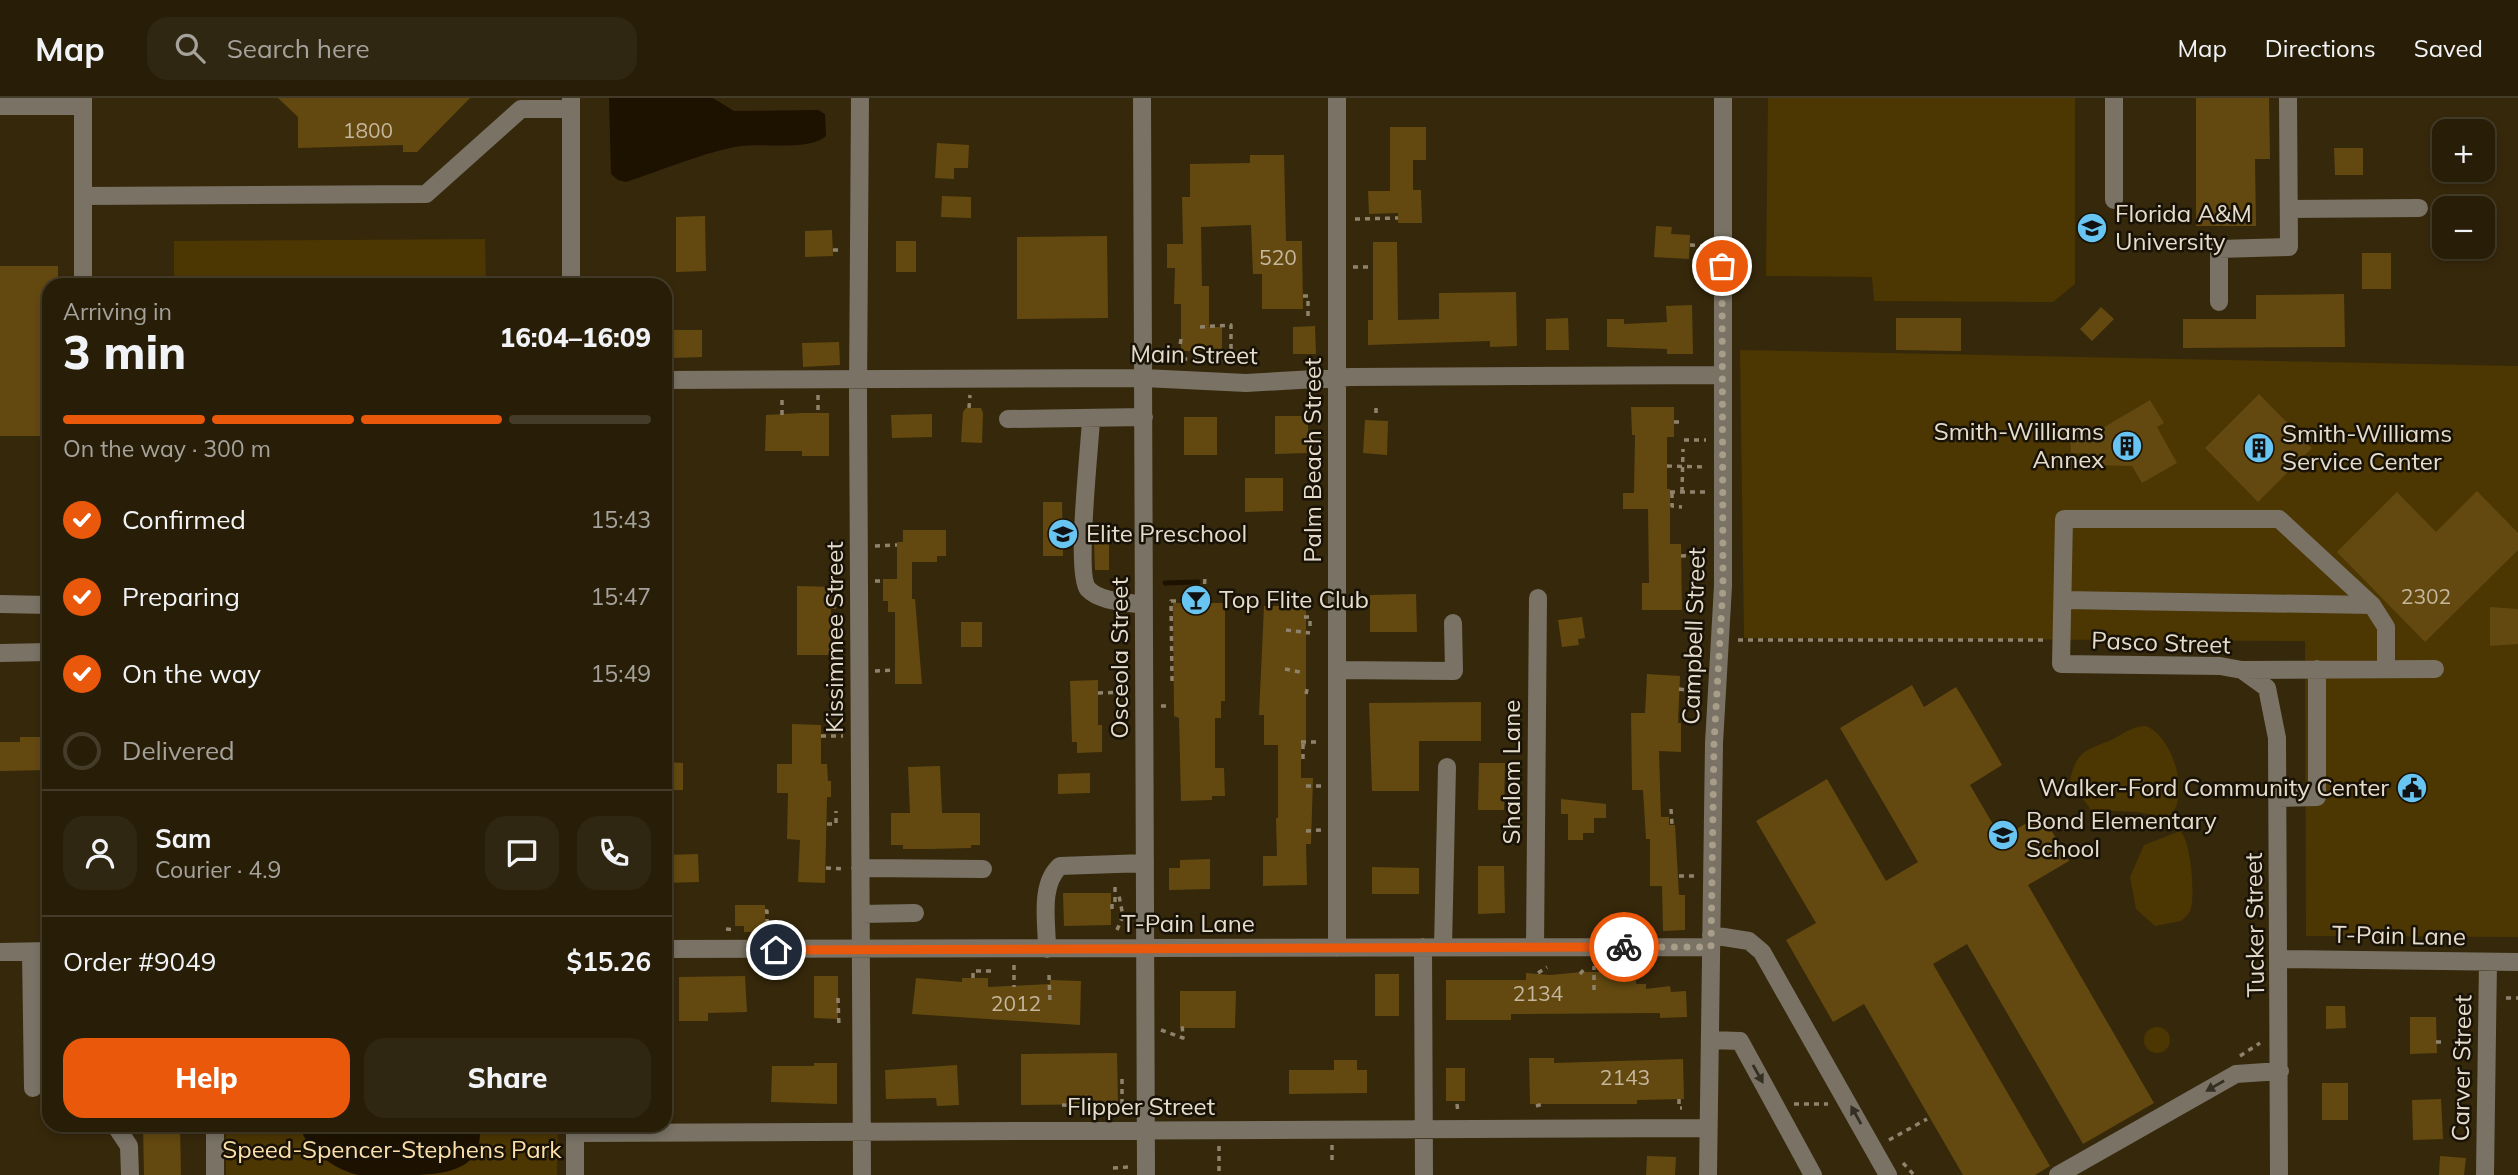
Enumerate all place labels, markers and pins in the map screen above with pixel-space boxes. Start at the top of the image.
place label: Florida A&M University [2115,198,2252,256]
school or university icon: Florida A&M University [2075,211,2109,245]
pin [1692,236,1752,296]
place label: Smith-Williams Annex [1934,416,2104,474]
place label: Smith-Williams Service Center [2282,418,2452,476]
building icon: Smith-Williams Annex [2110,429,2144,463]
building icon: Smith-Williams Service Center [2242,431,2276,465]
school or university icon: Elite Preschool [1046,517,1080,551]
place label: Elite Preschool [1086,518,1247,548]
bar icon: Top Flite Club [1179,583,1213,617]
place label: Top Flite Club [1219,584,1369,614]
public building icon: Walker-Ford Community Center [2395,771,2429,805]
place label: Walker-Ford Community Center [2039,772,2389,802]
place label: Bond Elementary School [2026,805,2217,863]
school or university icon: Bond Elementary School [1986,818,2020,852]
pin [746,920,806,980]

